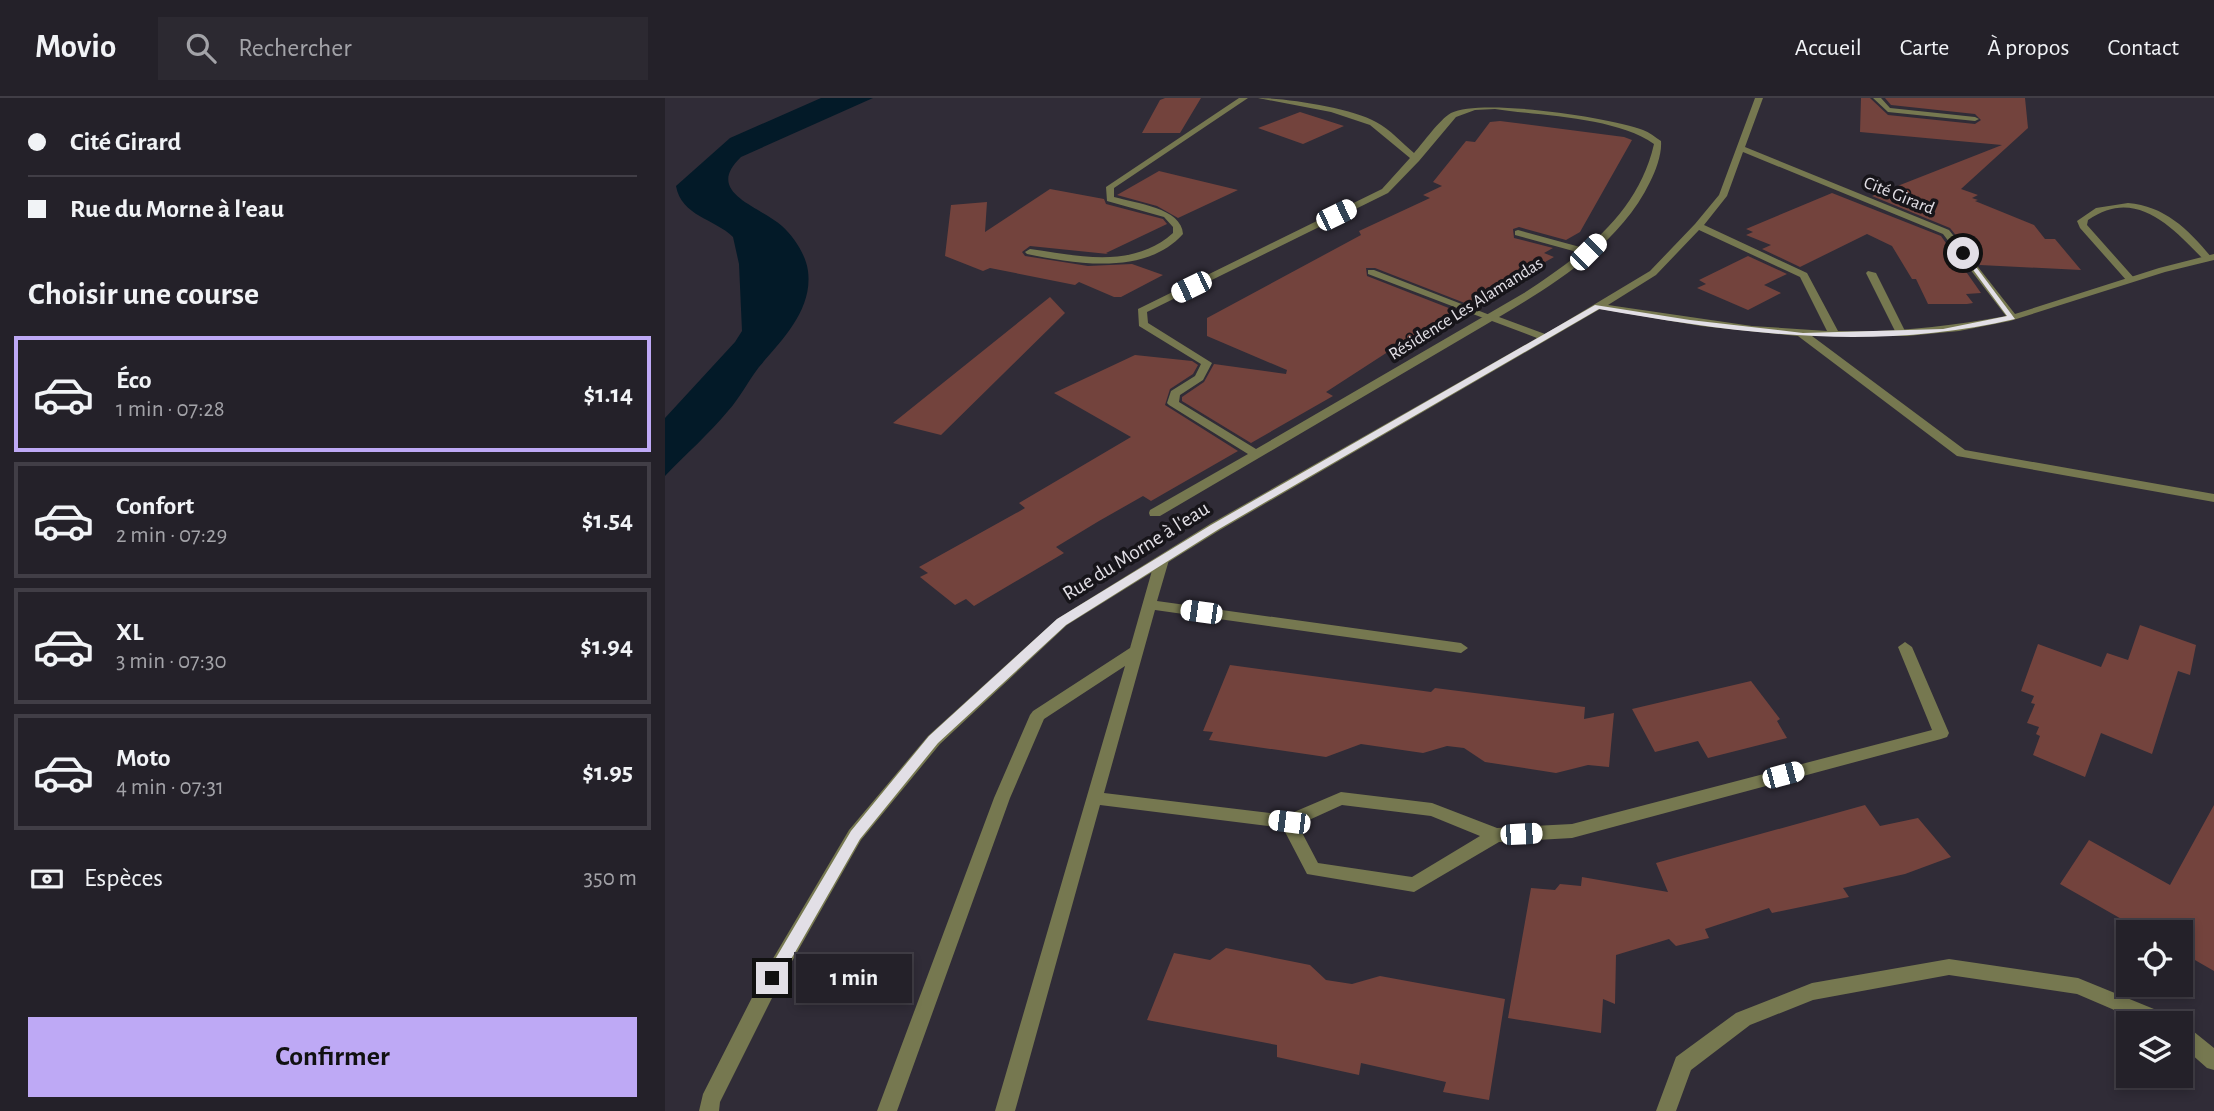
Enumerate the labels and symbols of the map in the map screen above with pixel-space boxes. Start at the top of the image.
street label: Cité Girard [1861,174,1937,218]
car [1313,196,1360,234]
car [1566,230,1611,274]
route start [1947,237,1979,269]
street label: Résidence Les Alamandas [1386,254,1546,364]
car [1168,268,1215,306]
street label: Rue du Morne à l'eau [1059,497,1213,605]
car [1179,599,1224,625]
car [1760,759,1807,791]
car [1267,809,1312,835]
car [1500,822,1543,846]
callout: 1 min [797,954,912,1002]
route end [756,962,788,994]

